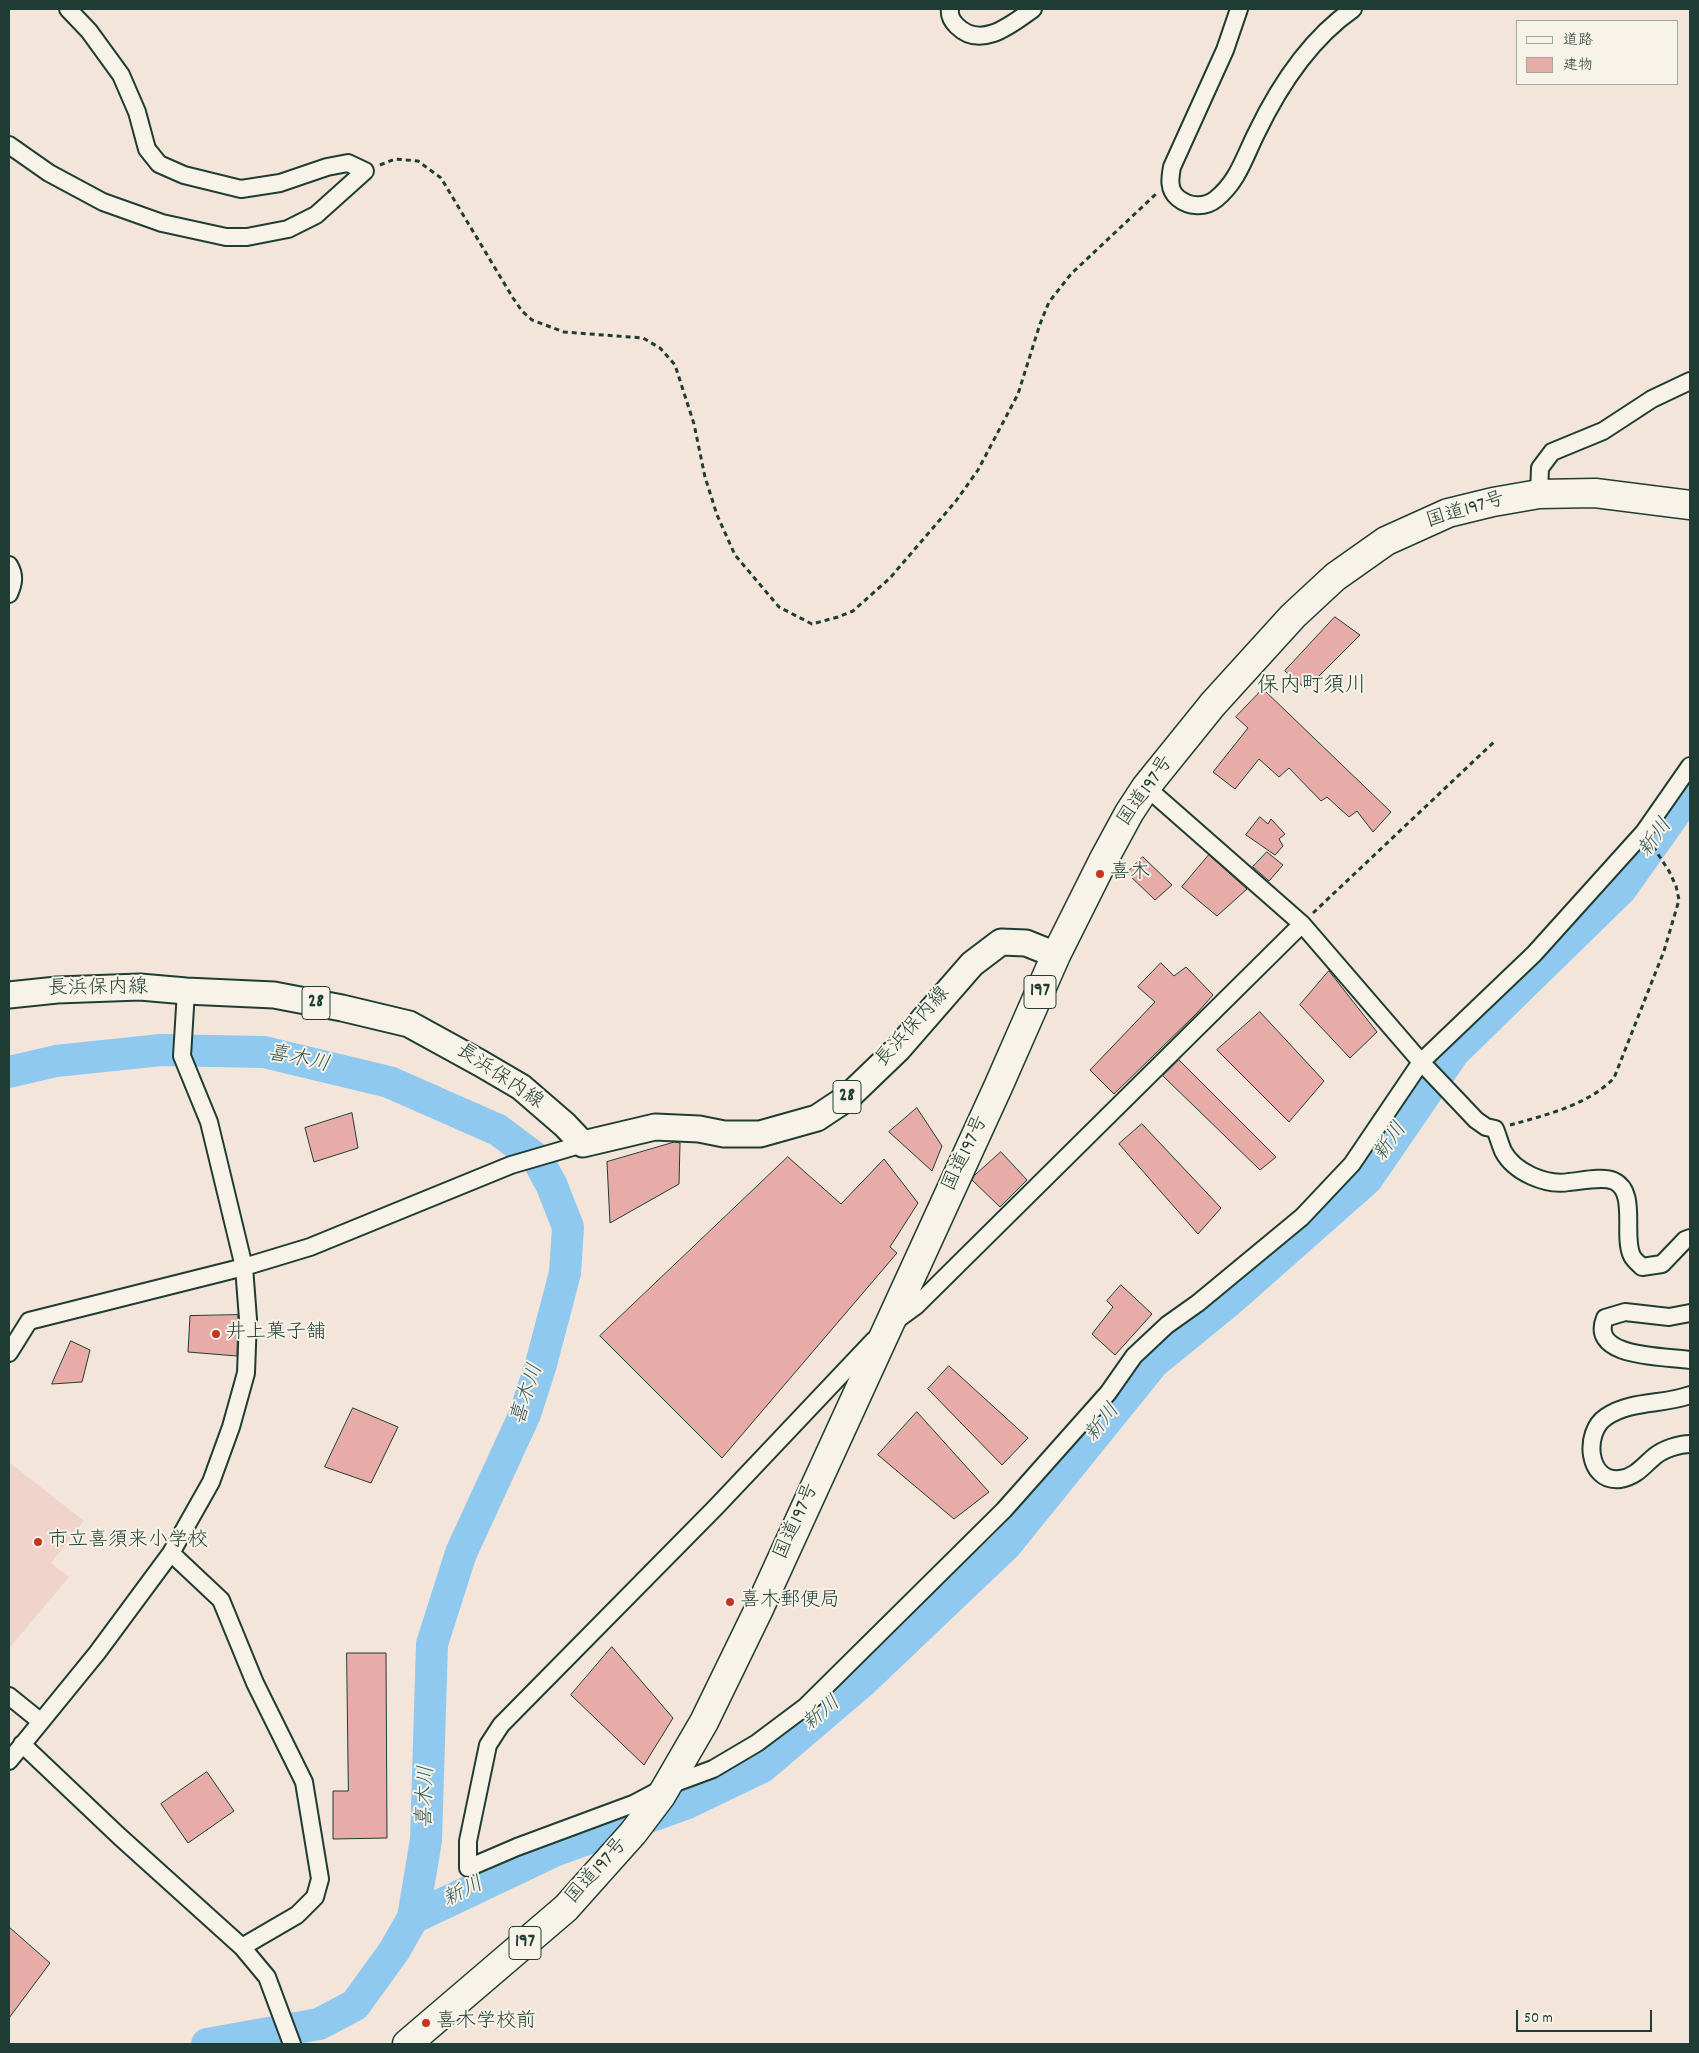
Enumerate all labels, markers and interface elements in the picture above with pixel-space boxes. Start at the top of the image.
legend [1516,20,1679,85]
text: 道路 [1563,30,1593,52]
text: 建物 [1563,55,1593,77]
street label: 国道197号 [1424,489,1508,535]
district label: 保内町須川 [1257,675,1367,701]
street label: 国道197号 [1114,752,1180,832]
water label: 新川 [1634,815,1680,863]
place label: 喜木 [1110,862,1150,886]
marker: 喜木 [1094,868,1106,880]
road number: 197 [1024,976,1056,1009]
street label: 長浜保内線 [48,977,148,1003]
street label: 長浜保内線 [872,983,956,1073]
road number: 28 [302,986,330,1020]
street label: 長浜保内線 [451,1040,547,1116]
water label: 喜木川 [265,1042,331,1080]
road number: 28 [833,1080,861,1114]
street label: 国道197号 [939,1112,995,1196]
water label: 新川 [1370,1119,1414,1167]
place label: 井上菓子舗 [226,1322,326,1346]
marker: 井上菓子舗 [210,1328,222,1340]
water label: 喜木川 [507,1361,551,1429]
water label: 新川 [1081,1400,1127,1448]
street label: 国道197号 [771,1480,825,1564]
place label: 市立喜須来小学校 [48,1530,208,1554]
marker: 市立喜須来小学校 [32,1536,44,1548]
place label: 喜木郵便局 [740,1590,840,1614]
marker: 喜木郵便局 [724,1596,736,1608]
water label: 新川 [799,1692,847,1738]
water label: 喜木川 [414,1765,442,1829]
street label: 国道197号 [562,1834,634,1910]
water label: 新川 [440,1873,488,1915]
road number: 197 [509,1926,541,1960]
scale bar [1519,2000,1655,2032]
text: 50 m [1524,2008,1553,2030]
place label: 喜木学校前 [436,2011,536,2035]
marker: 喜木学校前 [420,2017,432,2029]

